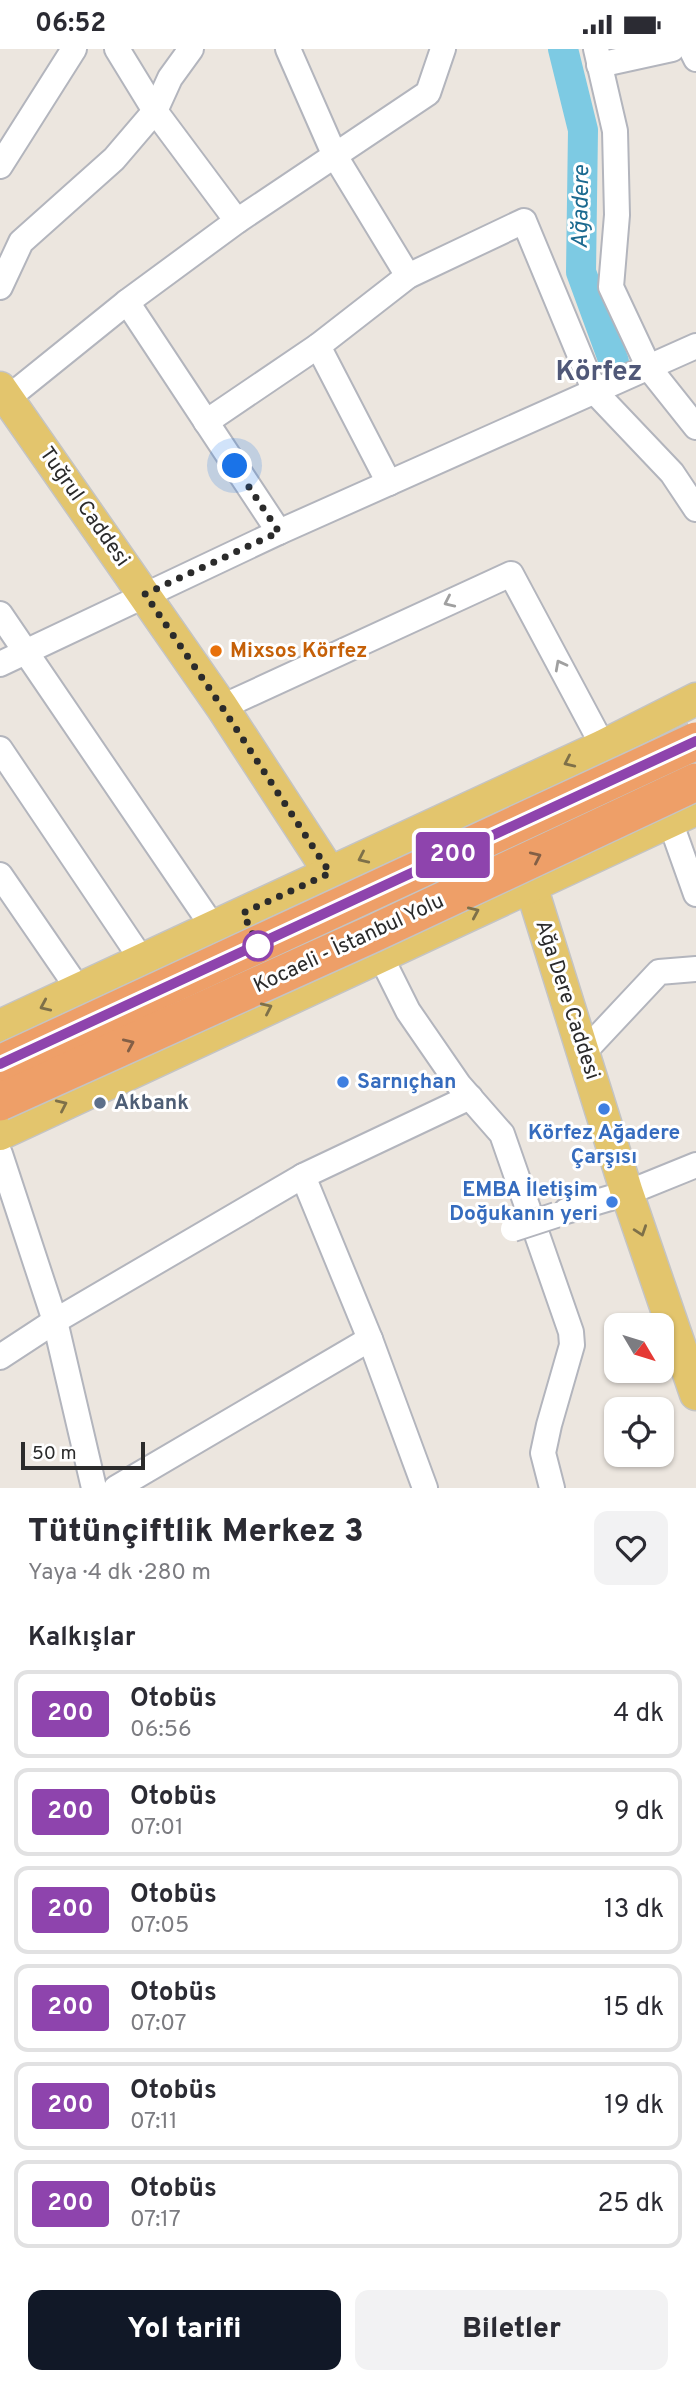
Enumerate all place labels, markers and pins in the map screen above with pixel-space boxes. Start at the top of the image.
place label: Mixsos Körfez [230,638,367,665]
marker: Mixsos Körfez [208,643,224,659]
unlabelled marker [243,931,273,961]
place label: Sarnıçhan [357,1069,457,1096]
marker: Sarnıçhan [335,1074,351,1090]
place label: Akbank [114,1090,189,1117]
marker: Akbank [92,1095,108,1111]
marker: Körfez Ağadere Çarşısı [596,1101,612,1117]
place label: Körfez Ağadere Çarşısı [528,1120,680,1171]
place label: EMBA İletişim Doğukanın yeri [449,1176,598,1228]
marker: EMBA İletişim Doğukanın yeri [604,1194,620,1210]

